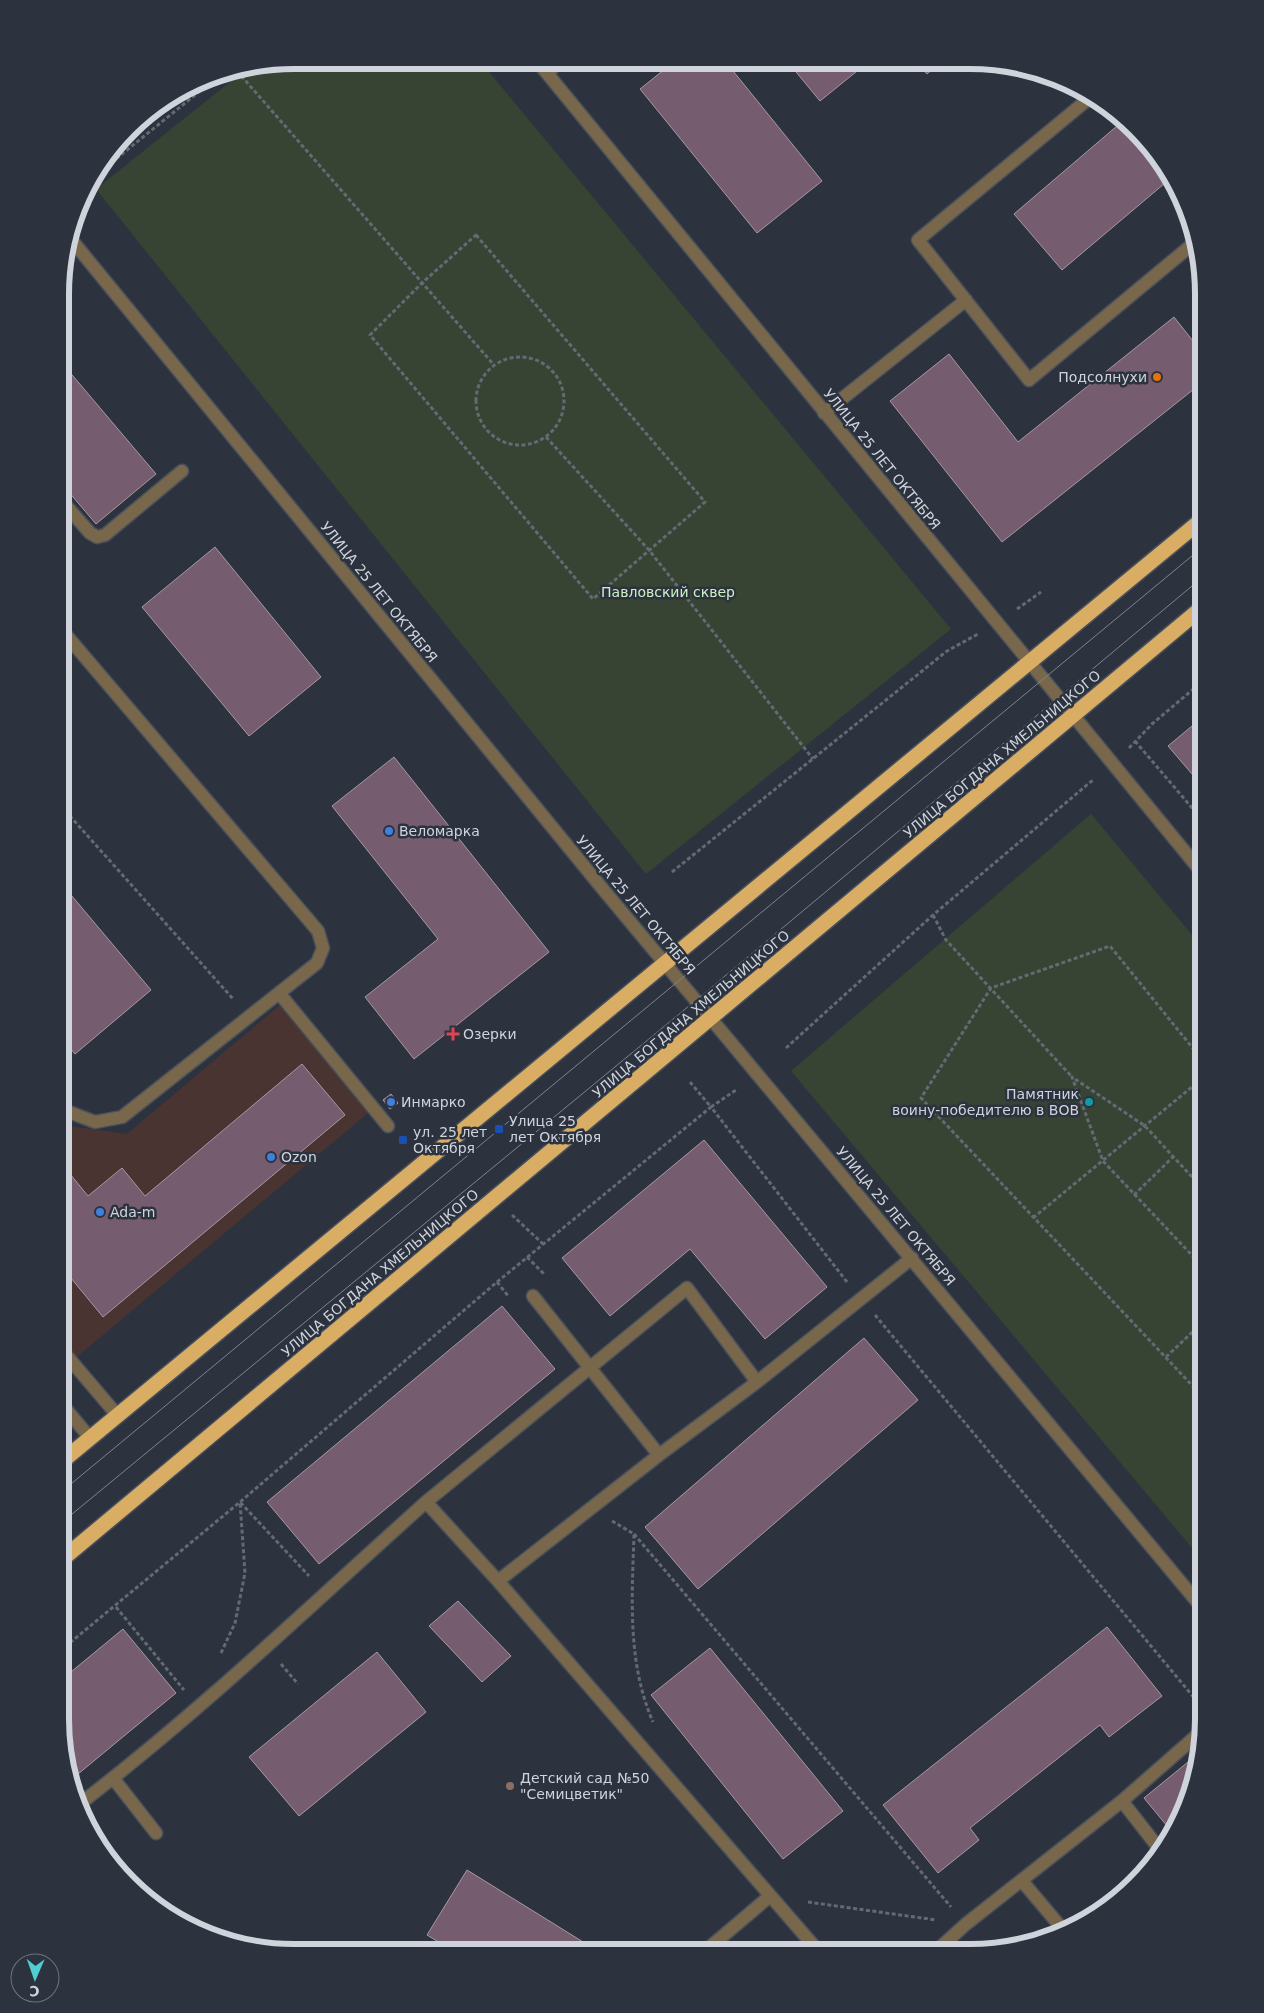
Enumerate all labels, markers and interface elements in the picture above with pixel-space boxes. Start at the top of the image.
place label: Подсолнухи [1058,369,1147,385]
marker: Подсолнухи [1151,371,1163,383]
street label: УЛИЦА 25 ЛЕТ ОКТЯБРЯ [820,386,944,532]
street label: УЛИЦА 25 ЛЕТ ОКТЯБРЯ [317,519,441,665]
park label: Павловский сквер [601,584,735,600]
street label: УЛИЦА БОГДАНА ХМЕЛЬНИЦКОГО [900,667,1104,841]
place label: Веломарка [399,823,480,839]
marker: Веломарка [383,825,395,837]
street label: УЛИЦА 25 ЛЕТ ОКТЯБРЯ [573,832,699,978]
street label: УЛИЦА БОГДАНА ХМЕЛЬНИЦКОГО [589,927,793,1101]
place label: Озерки [463,1026,517,1042]
marker: Озерки [447,1028,459,1040]
place label: Памятник воину-победителю в ВОВ [892,1086,1079,1118]
place label: Инмарко [401,1094,466,1110]
marker: Инмарко [385,1096,397,1108]
marker: Памятник воину-победителю в ВОВ [1083,1096,1095,1108]
place label: Улица 25 лет Октября [509,1113,601,1145]
marker: Улица 25 лет Октября [493,1123,505,1135]
place label: ул. 25 лет Октября [413,1124,487,1156]
marker: ул. 25 лет Октября [397,1134,409,1146]
street label: УЛИЦА 25 ЛЕТ ОКТЯБРЯ [833,1143,959,1289]
place label: Ozon [281,1149,317,1165]
marker: Ozon [265,1151,277,1163]
street label: УЛИЦА БОГДАНА ХМЕЛЬНИЦКОГО [278,1186,482,1360]
place label: Ada-m [110,1204,156,1220]
marker: Ada-m [94,1206,106,1218]
place label: Детский сад №50 "Семицветик" [520,1770,649,1802]
marker: Детский сад №50 "Семицветик" [504,1780,516,1792]
north arrow [10,1953,60,2003]
text: С [29,1983,40,1999]

